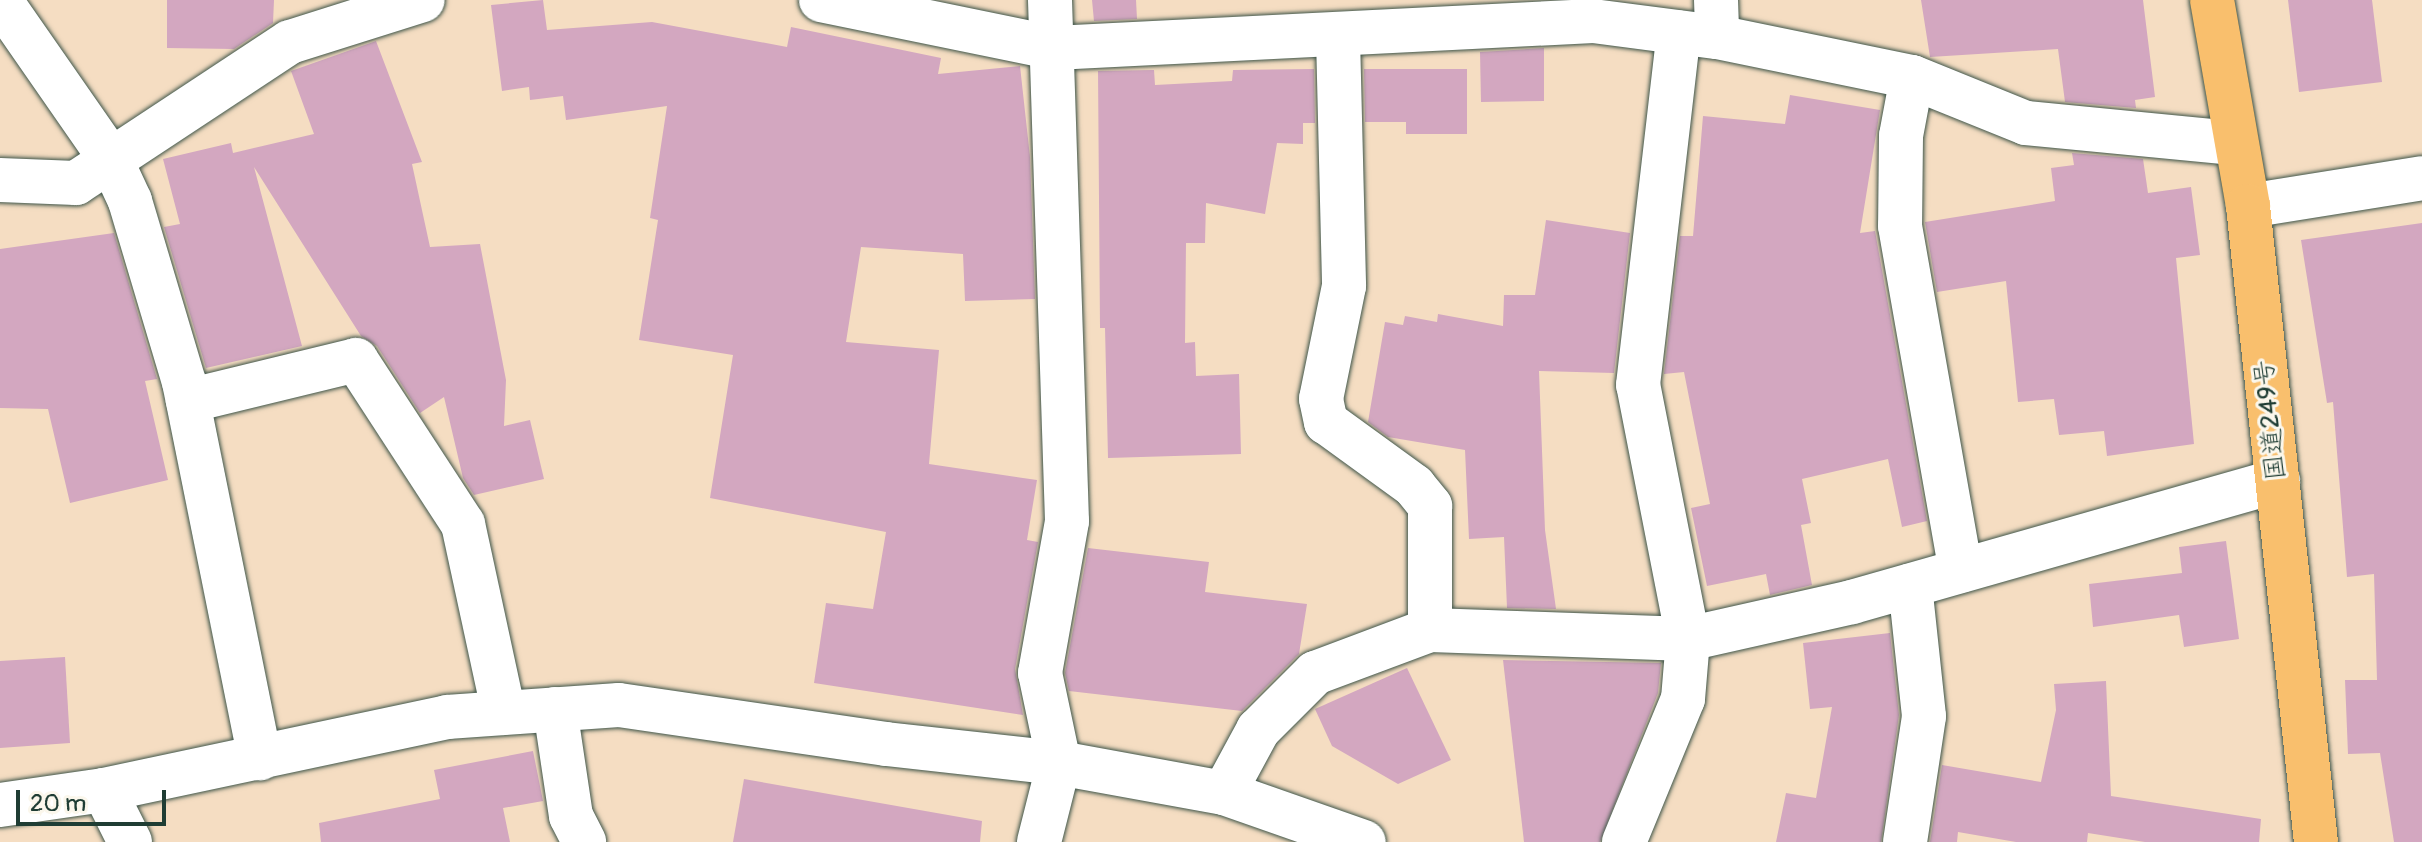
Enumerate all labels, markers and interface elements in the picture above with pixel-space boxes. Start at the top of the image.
street label: 国道249号 [2249,358,2293,482]
scale bar [20,774,170,824]
text: 20 m [30,789,86,818]

